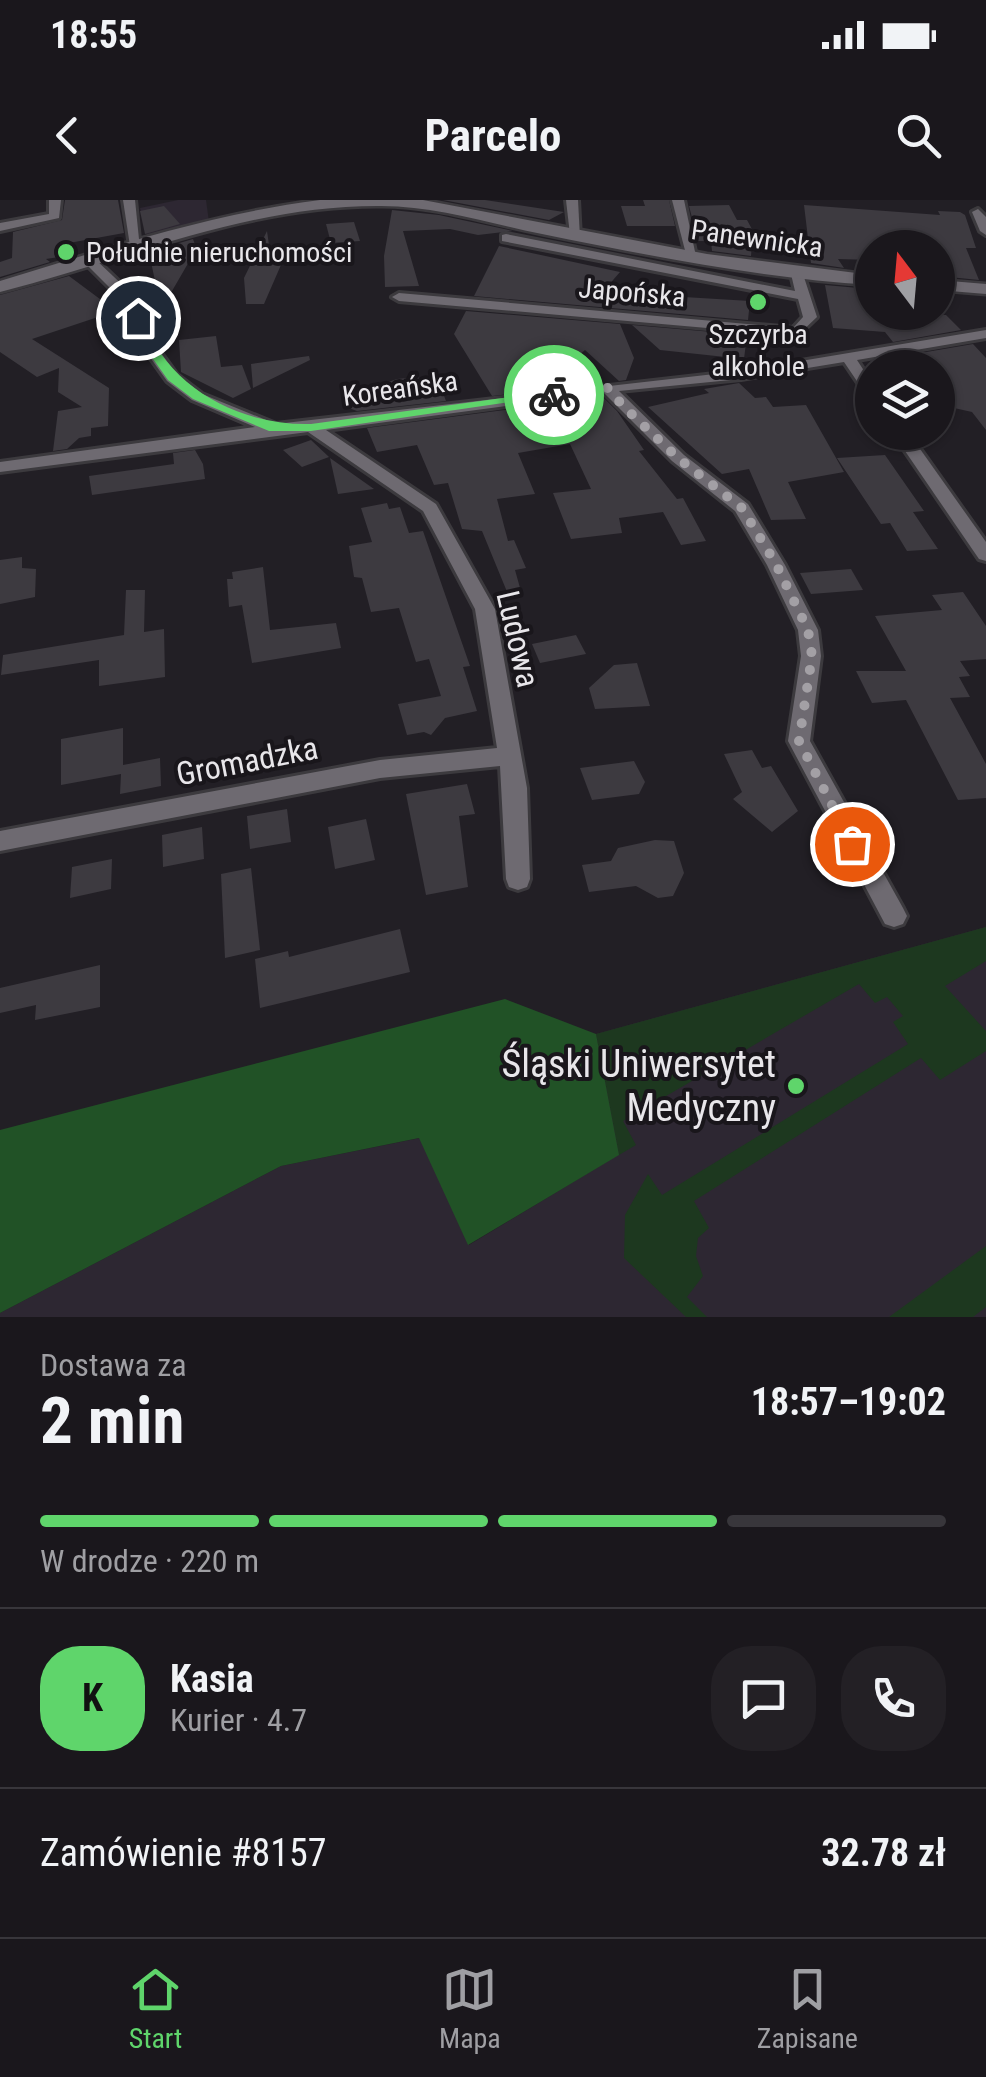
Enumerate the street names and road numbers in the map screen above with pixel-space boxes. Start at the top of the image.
street label: Panewnicka [689,213,825,264]
street label: Japońska [577,271,687,314]
street label: Koreańska [340,364,460,413]
street label: Ludowa [488,587,548,691]
street label: Gromadzka [173,729,321,793]

